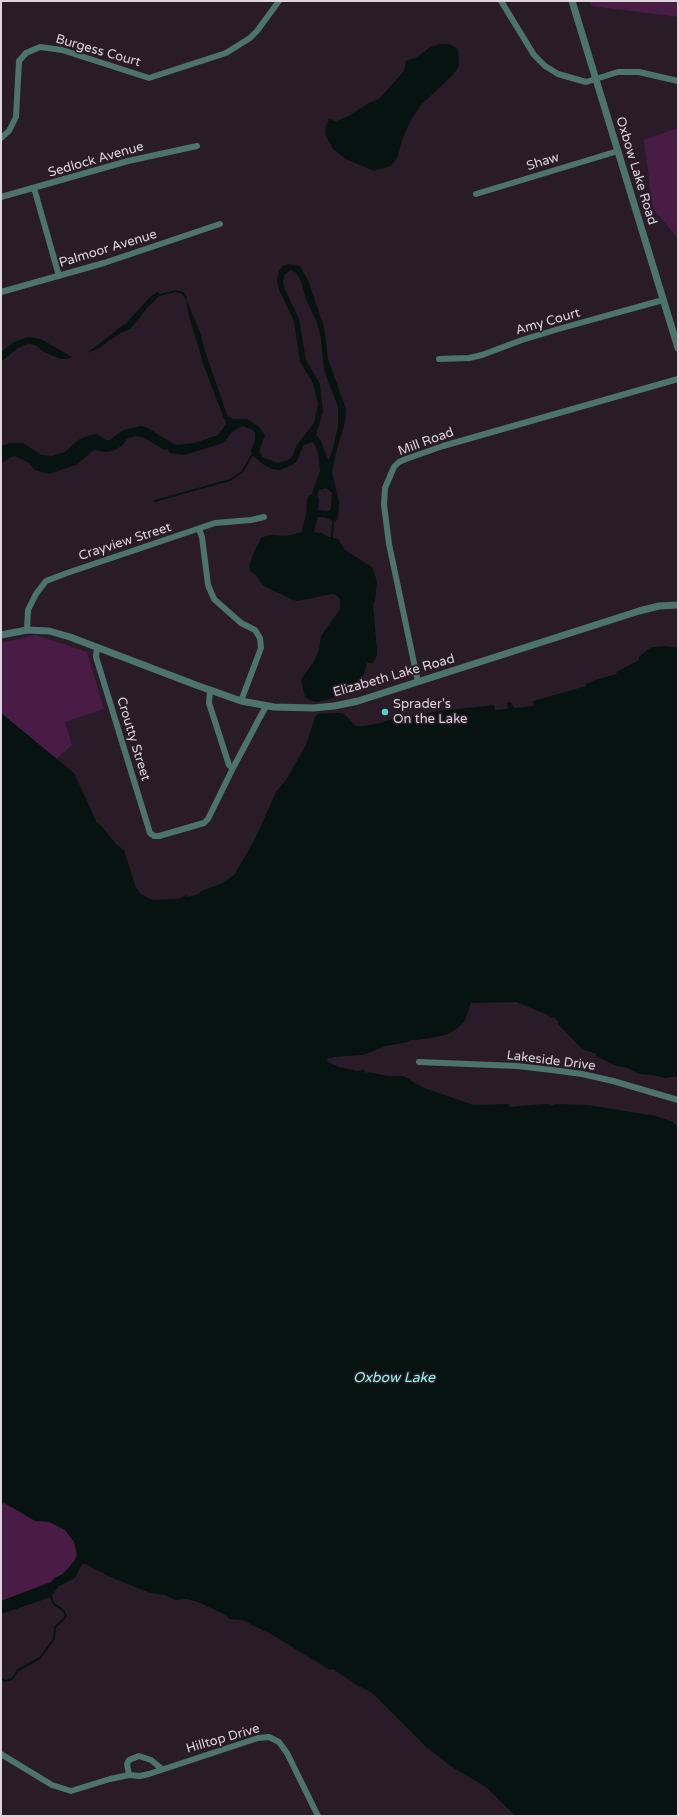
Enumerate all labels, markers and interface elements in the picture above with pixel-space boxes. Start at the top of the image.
street label: Burgess Court [54,31,142,71]
street label: Oxbow Lake Road [612,115,660,227]
street label: Sedlock Avenue [46,139,146,181]
street label: Shaw [525,150,561,174]
street label: Palmoor Avenue [57,227,159,271]
street label: Amy Court [514,305,582,339]
street label: Mill Road [396,425,456,459]
street label: Crayview Street [77,520,173,564]
street label: Elizabeth Lake Road [332,651,456,701]
street label: Croutty Street [113,695,153,783]
place label: Sprader's On the Lake [393,697,467,728]
marker: Sprader's On the Lake [380,707,390,717]
street label: Lakeside Drive [506,1048,596,1074]
water label: Oxbow Lake [353,1370,435,1386]
street label: Hilltop Drive [184,1721,262,1757]

